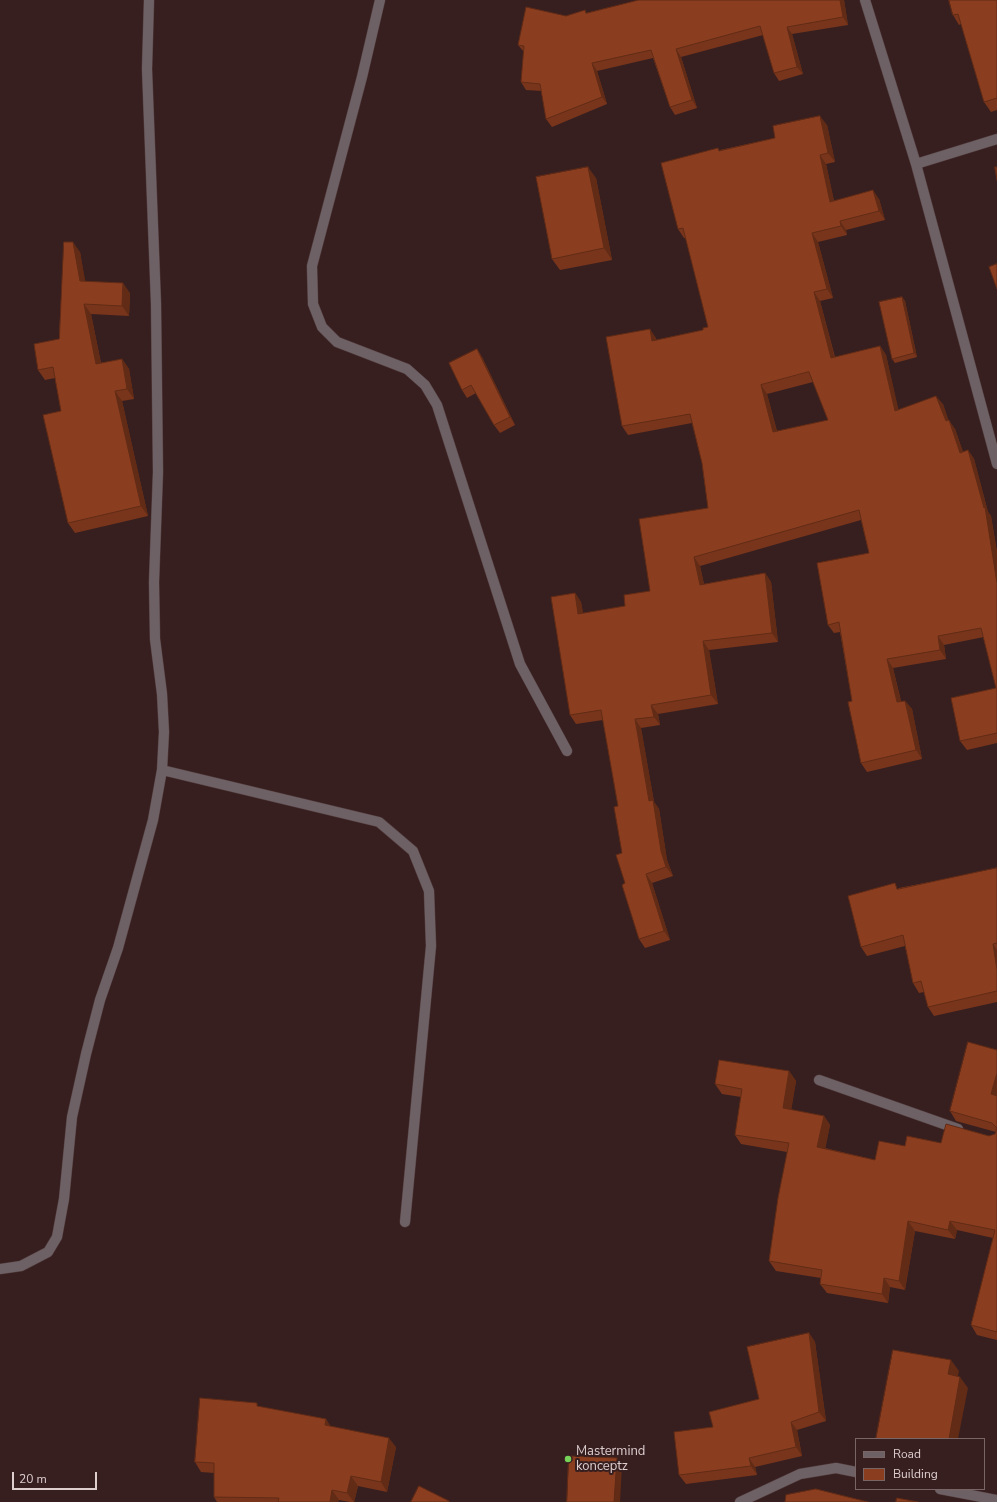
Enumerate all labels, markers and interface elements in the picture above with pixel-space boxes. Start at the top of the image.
legend [855,1438,985,1490]
place label: Mastermind konceptz [576,1444,645,1475]
text: Road [893,1446,921,1462]
marker: Mastermind konceptz [563,1454,573,1464]
scale bar [14,1464,99,1490]
text: Building [893,1466,938,1482]
text: 20 m [19,1471,47,1487]

